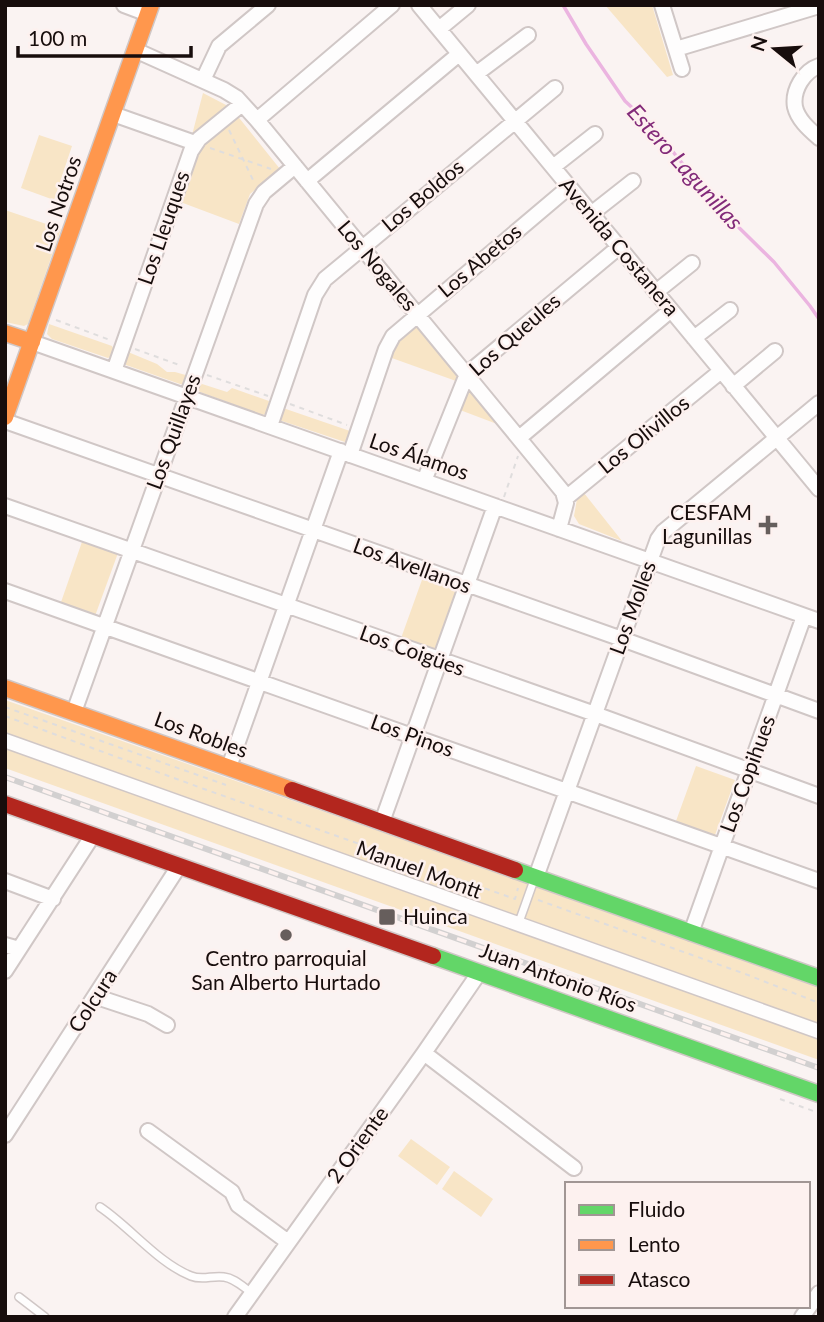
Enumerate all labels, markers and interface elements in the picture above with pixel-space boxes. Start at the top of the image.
scale bar [18,14,191,58]
north arrow [740,14,810,84]
text: 100 m [28,25,87,50]
text: N [745,33,772,54]
water label: Estero Lagunillas [622,98,749,235]
street label: Los Notros [30,152,86,255]
street label: Los Boldos [376,153,468,236]
street label: Los Lleuques [131,167,194,288]
street label: Avenida Costanera [555,172,685,320]
street label: Los Nogales [333,215,423,315]
street label: Los Abetos [432,218,526,302]
street label: Los Queules [463,287,565,380]
street label: Los Quillayes [140,371,205,492]
street label: Los Olivillos [593,390,694,478]
street label: Los Álamos [366,427,473,484]
place label: CESFAM Lagunillas [662,499,752,548]
marker: CESFAM Lagunillas [758,515,778,535]
street label: Los Avellanos [350,532,475,598]
street label: Los Molles [603,557,660,658]
street label: Los Coigües [357,619,468,680]
street label: Los Robles [151,705,252,762]
street label: Los Pinos [368,708,458,761]
street label: Los Copihues [714,712,779,835]
street label: Manuel Montt [353,834,486,903]
place label: Huinca [403,903,468,928]
marker: Huinca [377,907,397,927]
marker: Centro parroquial San Alberto Hurtado [278,927,294,943]
street label: Juan Antonio Ríos [477,937,640,1017]
place label: Centro parroquial San Alberto Hurtado [191,945,381,994]
street label: Colcura [62,964,121,1036]
street label: 2 Oriente [321,1101,393,1187]
legend [565,1182,810,1308]
text: Fluido [628,1196,685,1221]
text: Lento [628,1231,680,1256]
text: Atasco [628,1266,690,1291]

